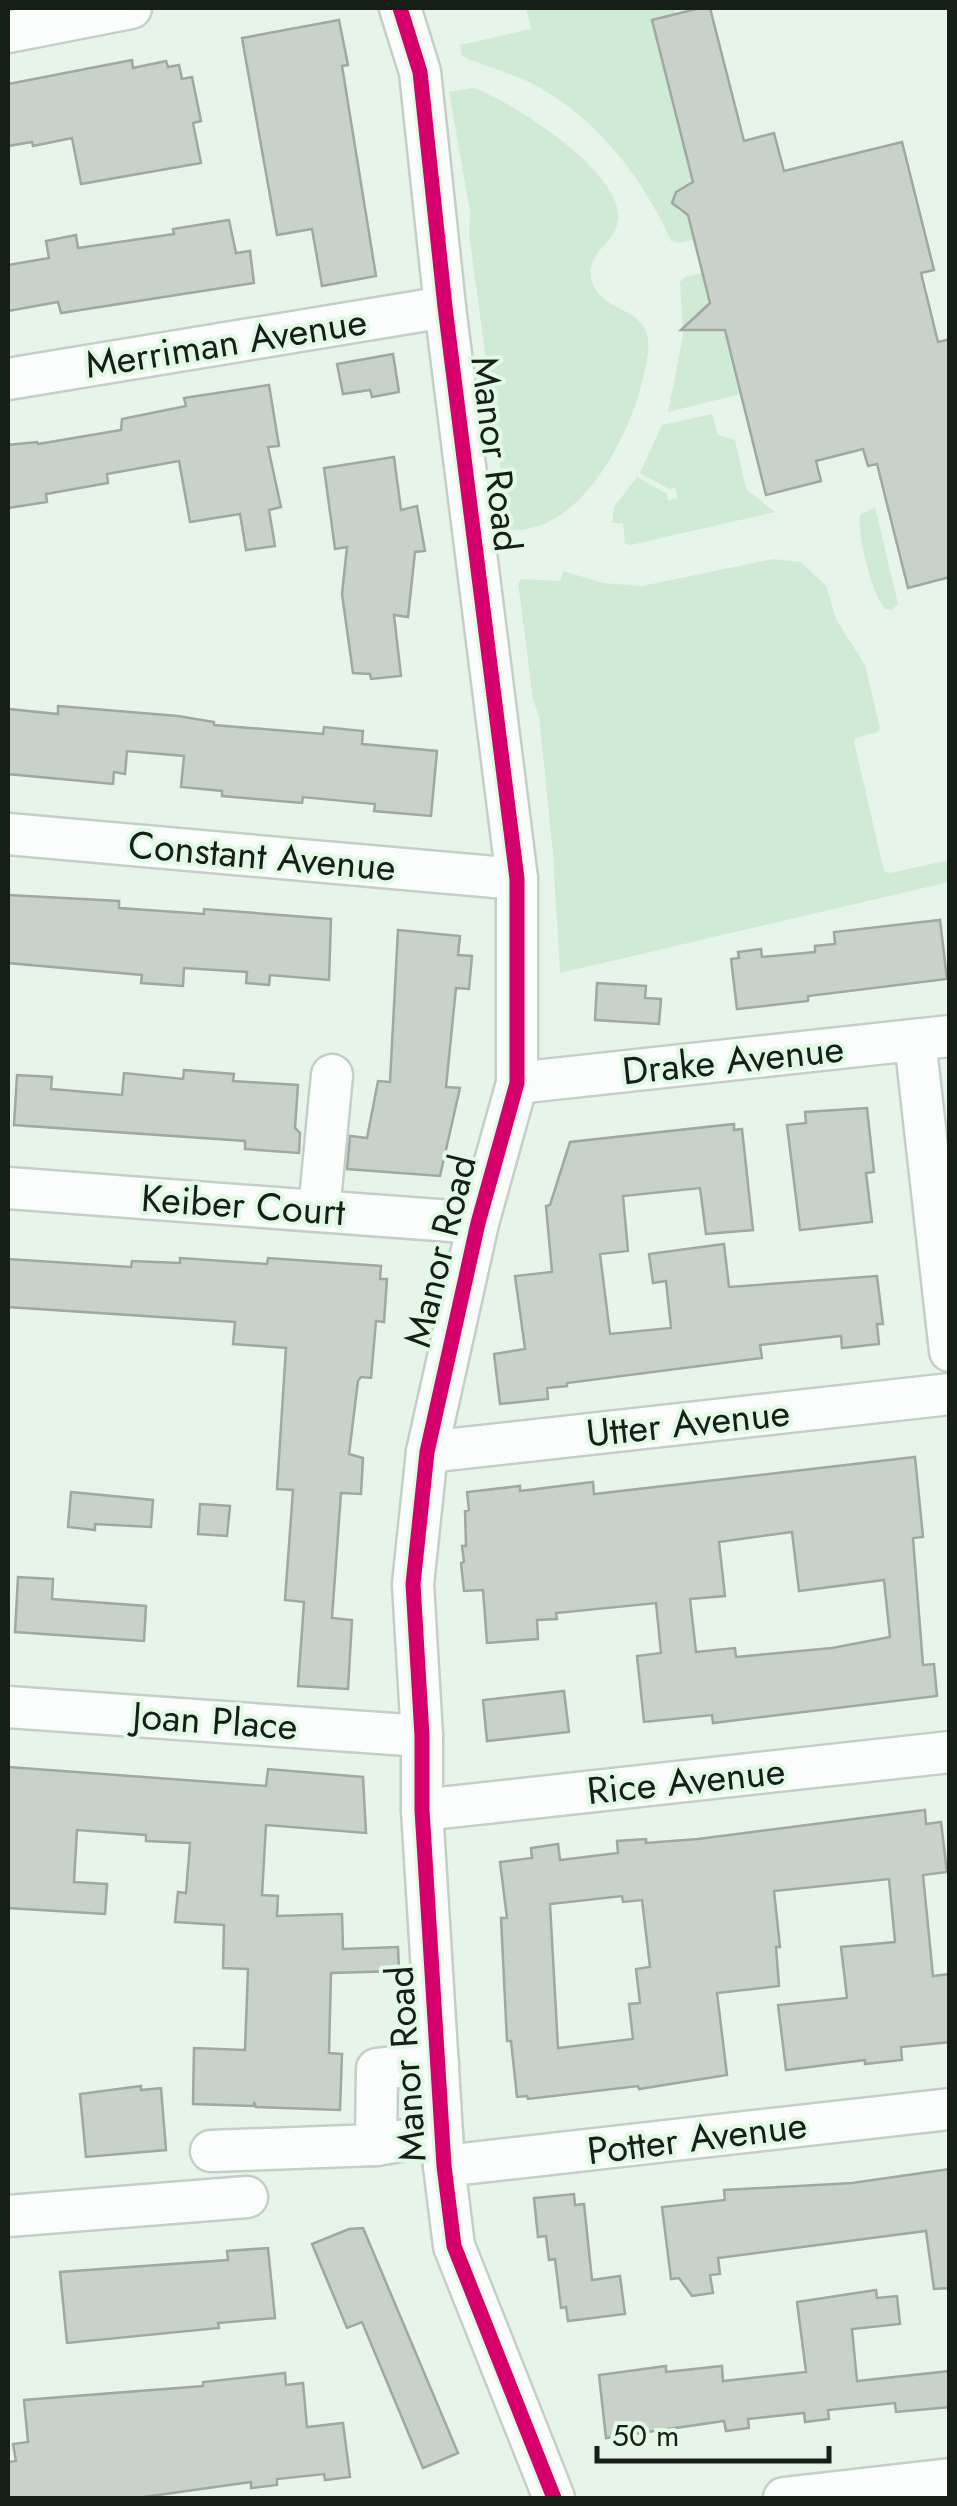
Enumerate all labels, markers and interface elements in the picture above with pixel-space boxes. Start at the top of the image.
street label: Merriman Avenue [81,293,370,392]
street label: Manor Road [457,353,536,555]
street label: Constant Avenue [126,816,398,895]
street label: Drake Avenue [619,1021,847,1098]
street label: Manor Road [389,1149,490,1353]
street label: Keiber Court [139,1170,347,1239]
street label: Utter Avenue [583,1384,792,1461]
street label: Joan Place [126,1687,299,1754]
street label: Rice Avenue [584,1743,788,1818]
street label: Manor Road [371,1964,440,2164]
street label: Potter Avenue [584,2097,810,2178]
scale bar [597,2401,830,2463]
text: 50 m [612,2414,679,2457]

